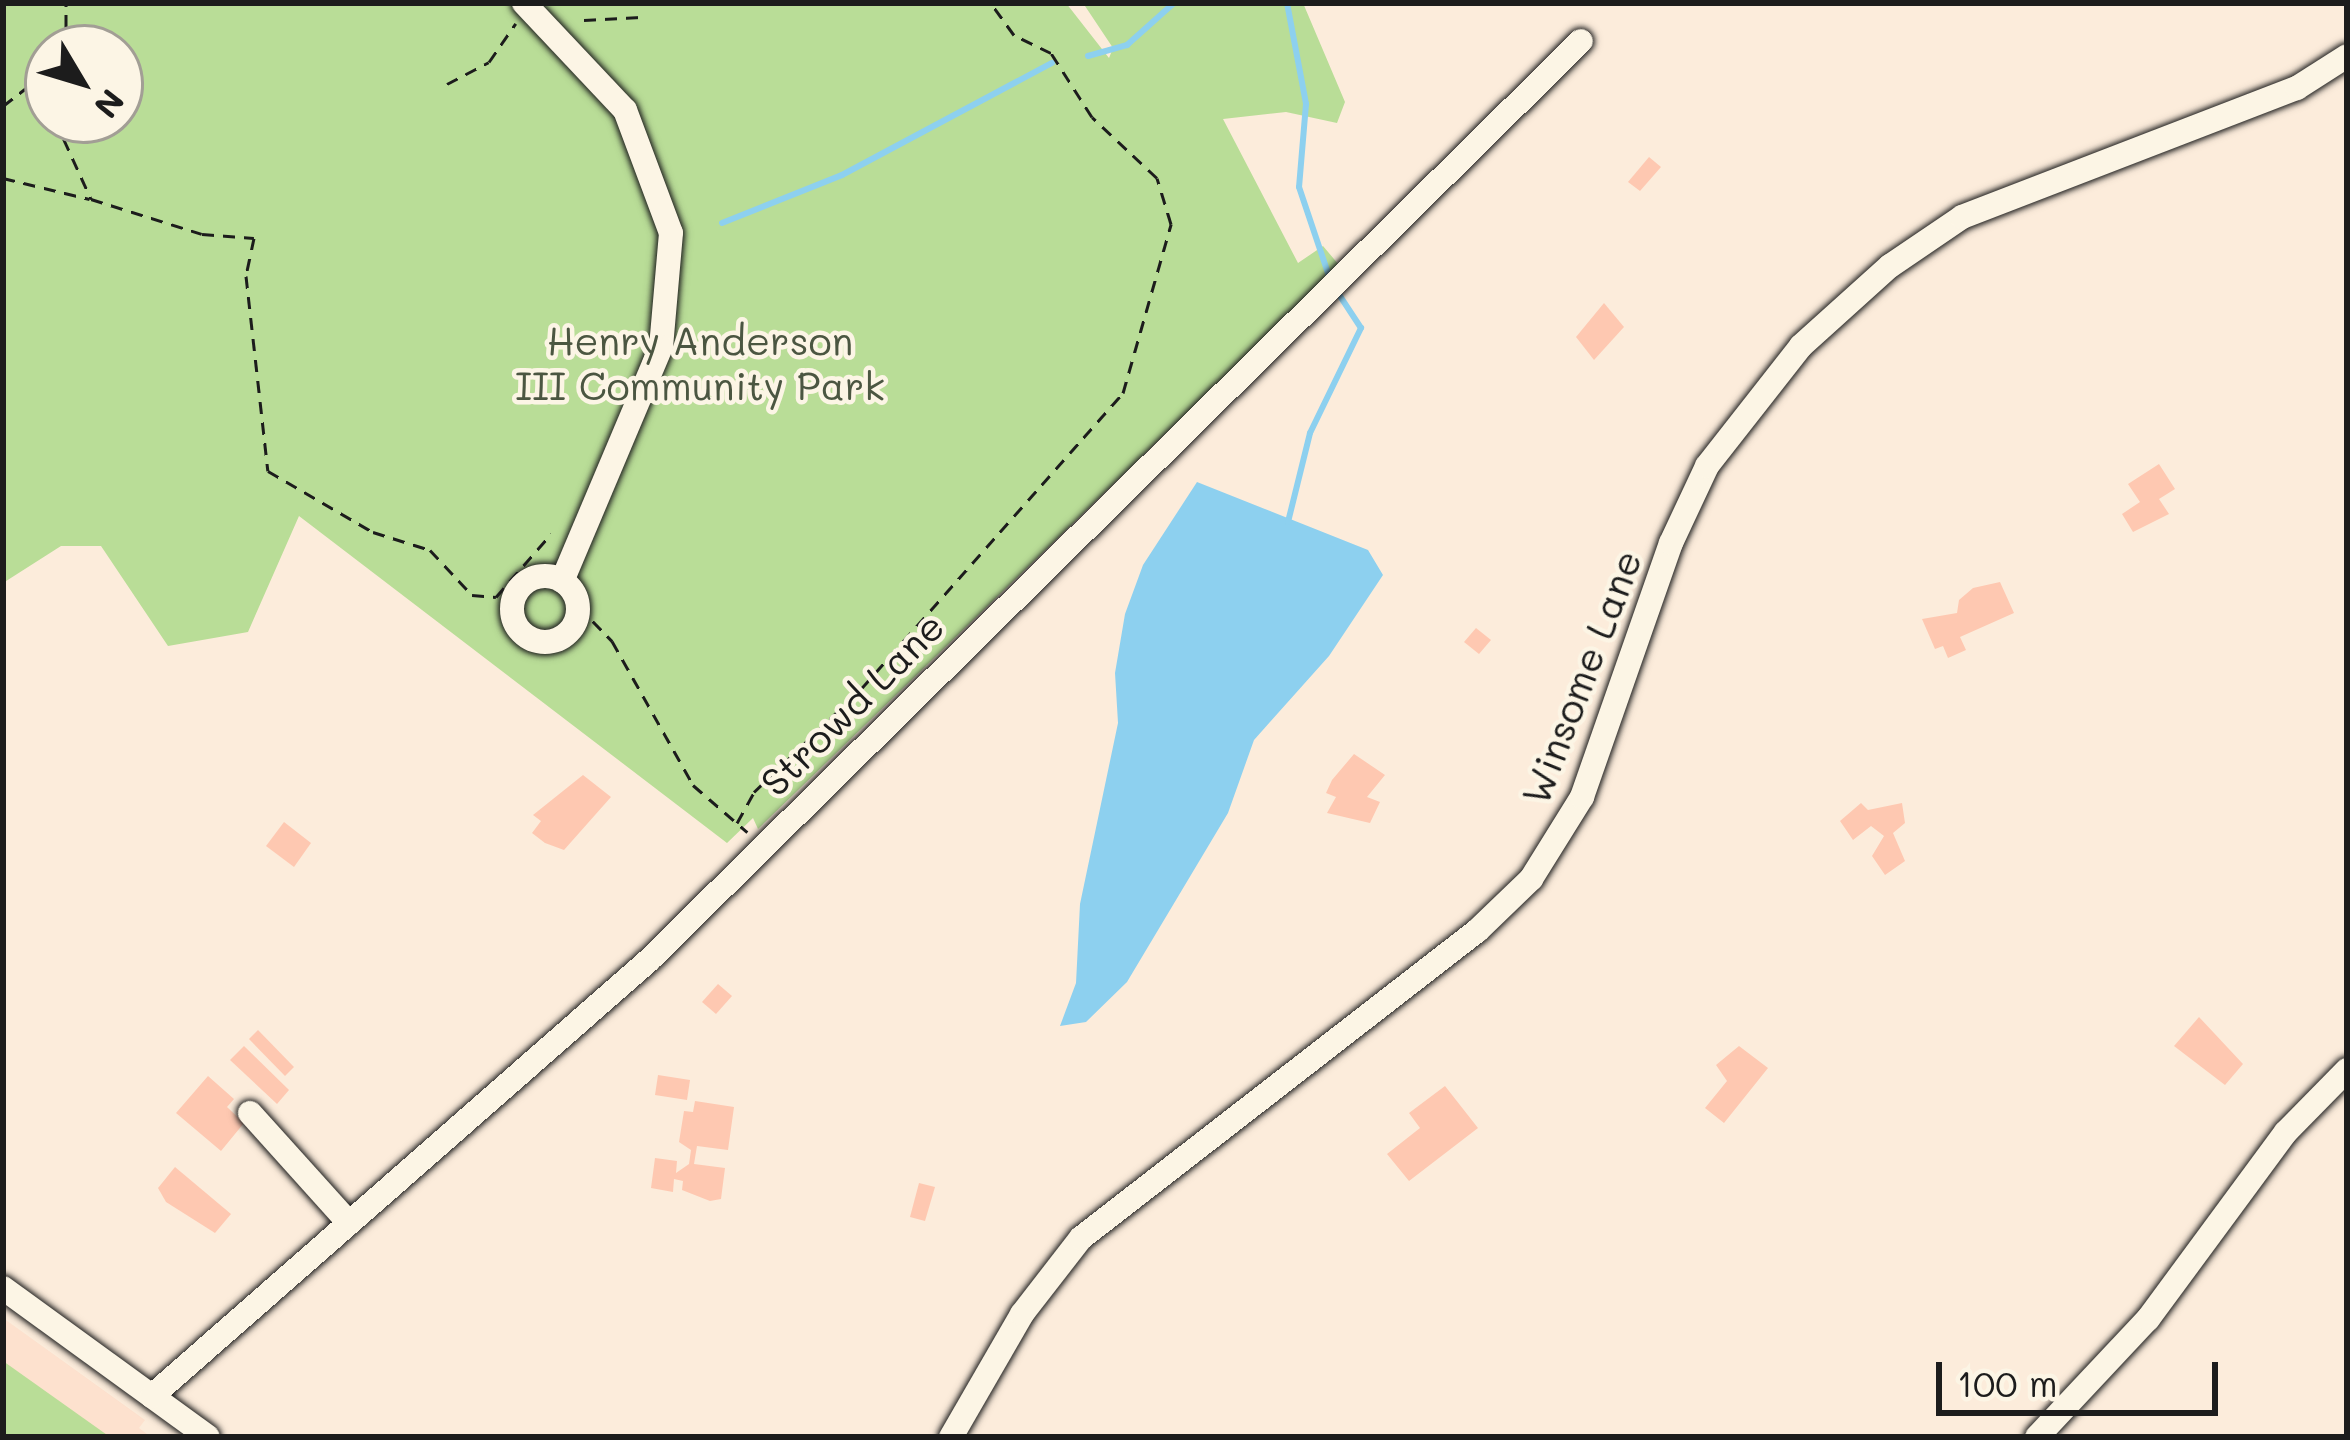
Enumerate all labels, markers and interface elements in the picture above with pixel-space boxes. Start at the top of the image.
north arrow [24,24,144,144]
text: N [86,82,135,128]
park label: Henry Anderson III Community Park [515,318,885,409]
street label: Winsome Lane [1511,543,1651,811]
street label: Strowd Lane [751,603,953,805]
scale bar [1942,1338,2224,1412]
text: 100 m [1957,1359,2058,1406]

